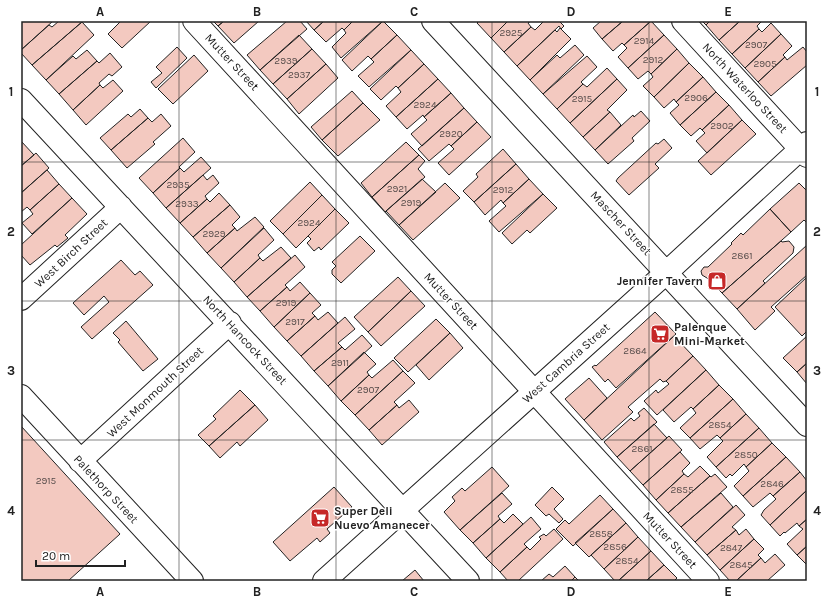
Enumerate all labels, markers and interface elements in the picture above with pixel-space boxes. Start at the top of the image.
text: A [96,4,104,19]
text: B [253,4,261,19]
text: C [410,4,418,19]
text: D [567,4,576,19]
text: E [724,4,732,19]
house number: 2925 [499,27,523,39]
street label: Mutter Street [202,31,262,94]
house number: 2914 [634,35,655,47]
house number: 2907 [745,39,767,51]
street label: North Waterloo Street [700,40,791,136]
house number: 2912 [643,54,664,66]
house number: 2939 [274,55,298,67]
house number: 2905 [753,58,777,70]
house number: 2937 [288,69,310,81]
text: 1 [9,84,13,99]
text: 1 [815,84,819,99]
house number: 2906 [684,92,708,104]
house number: 2915 [572,93,593,105]
house number: 2924 [414,99,437,111]
house number: 2902 [710,120,734,132]
house number: 2920 [439,128,463,140]
house number: 2935 [166,179,190,191]
house number: 2921 [387,183,407,195]
house number: 2912 [493,184,514,196]
street label: Mascher Street [588,188,655,258]
house number: 2919 [401,197,422,209]
house number: 2933 [175,198,199,210]
street label: West Birch Street [32,215,111,290]
house number: 2924 [298,217,321,229]
text: 2 [7,224,15,239]
text: 2 [813,224,821,239]
house number: 2929 [202,228,226,240]
house number: 2861 [732,250,752,262]
street label: Mutter Street [421,270,481,333]
shop icon: Jennifer Tavern [706,270,728,292]
place label: Jennifer Tavern [617,274,703,288]
street label: North Hancock Street [200,292,290,388]
house number: 2919 [276,297,297,309]
house number: 2917 [285,316,305,328]
street label: West Cambria Street [519,320,613,406]
place label: Palenque Mini-Market [674,320,745,348]
supermarket icon: Palenque Mini-Market [649,323,671,345]
street label: West Monmouth Street [104,343,206,440]
house number: 2864 [623,345,647,357]
house number: 2911 [331,357,349,369]
text: 3 [7,363,15,378]
text: 3 [813,363,821,378]
house number: 2907 [357,384,379,396]
house number: 2854 [708,419,732,431]
house number: 2861 [632,443,652,455]
house number: 2850 [734,449,758,461]
street label: Palethorp Street [71,452,142,526]
house number: 2915 [36,475,57,487]
house number: 2846 [760,478,784,490]
house number: 2855 [670,484,694,496]
text: 4 [7,503,15,518]
text: 4 [813,503,821,518]
place label: Super Deli Nuevo Amanecer [334,504,430,532]
supermarket icon: Super Deli Nuevo Amanecer [309,507,331,529]
street label: Mutter Street [640,509,700,572]
house number: 2858 [589,528,613,540]
house number: 2856 [603,541,627,553]
scale bar [36,542,125,568]
house number: 2847 [720,542,742,554]
text: 20 m [42,549,70,563]
house number: 2854 [615,555,639,567]
house number: 2845 [729,559,753,571]
text: A [96,584,104,599]
text: B [253,584,261,599]
text: C [410,584,418,599]
text: D [567,584,576,599]
text: E [724,584,732,599]

